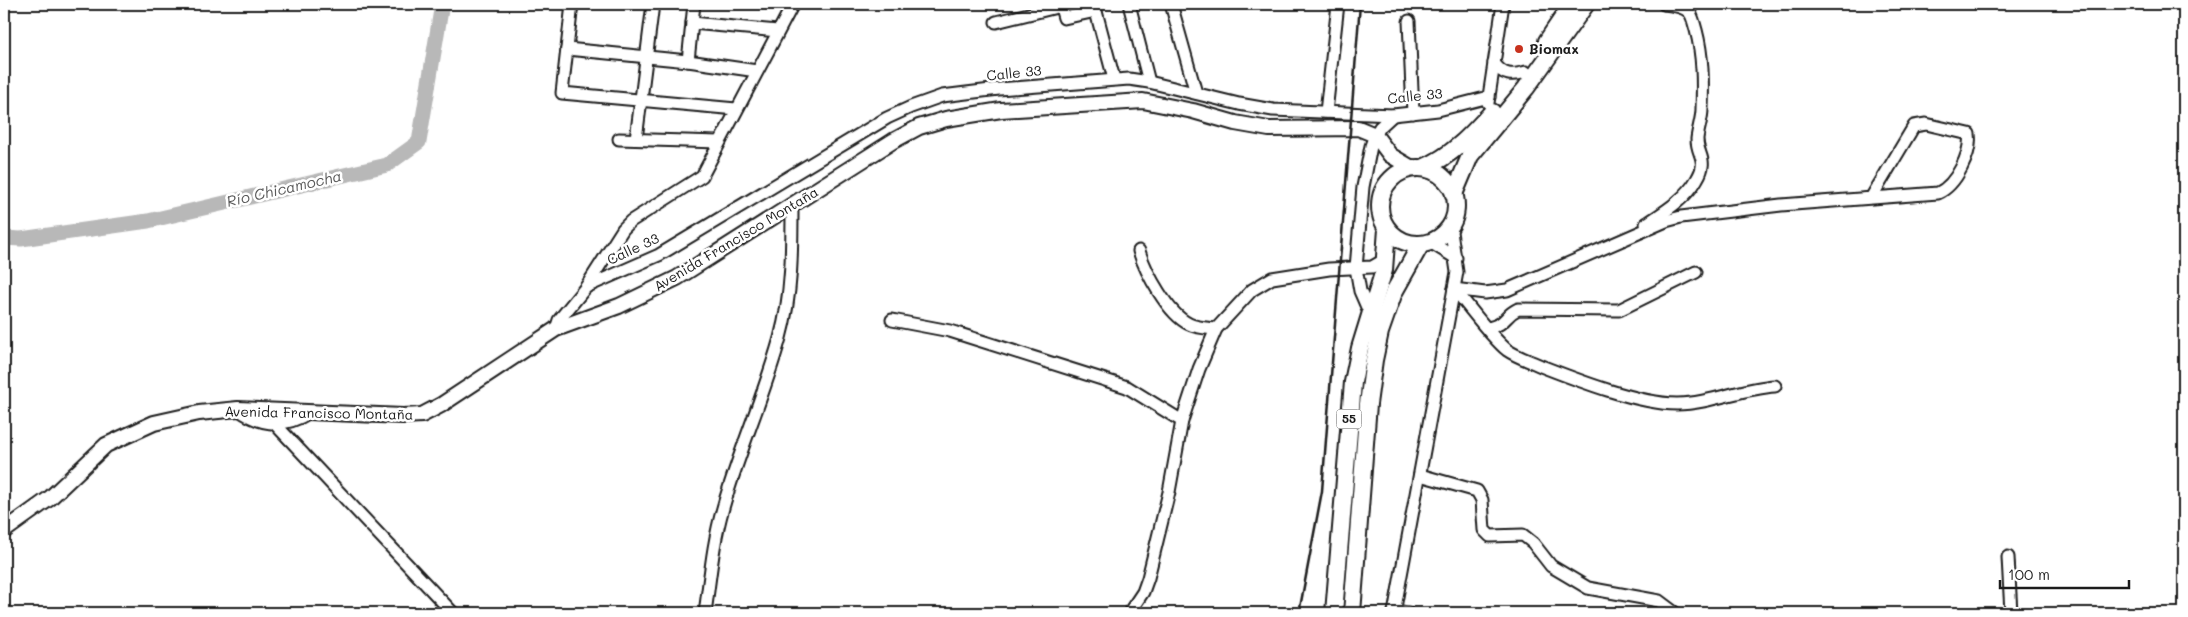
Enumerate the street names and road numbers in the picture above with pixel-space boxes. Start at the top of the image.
street label: Calle 33 [985,60,1042,85]
street label: Calle 33 [1386,83,1443,108]
street label: Avenida Francisco Montaña [650,182,822,295]
street label: Calle 33 [604,228,662,269]
street label: Avenida Francisco Montaña [224,401,414,424]
road number: 55 [1336,409,1362,428]

